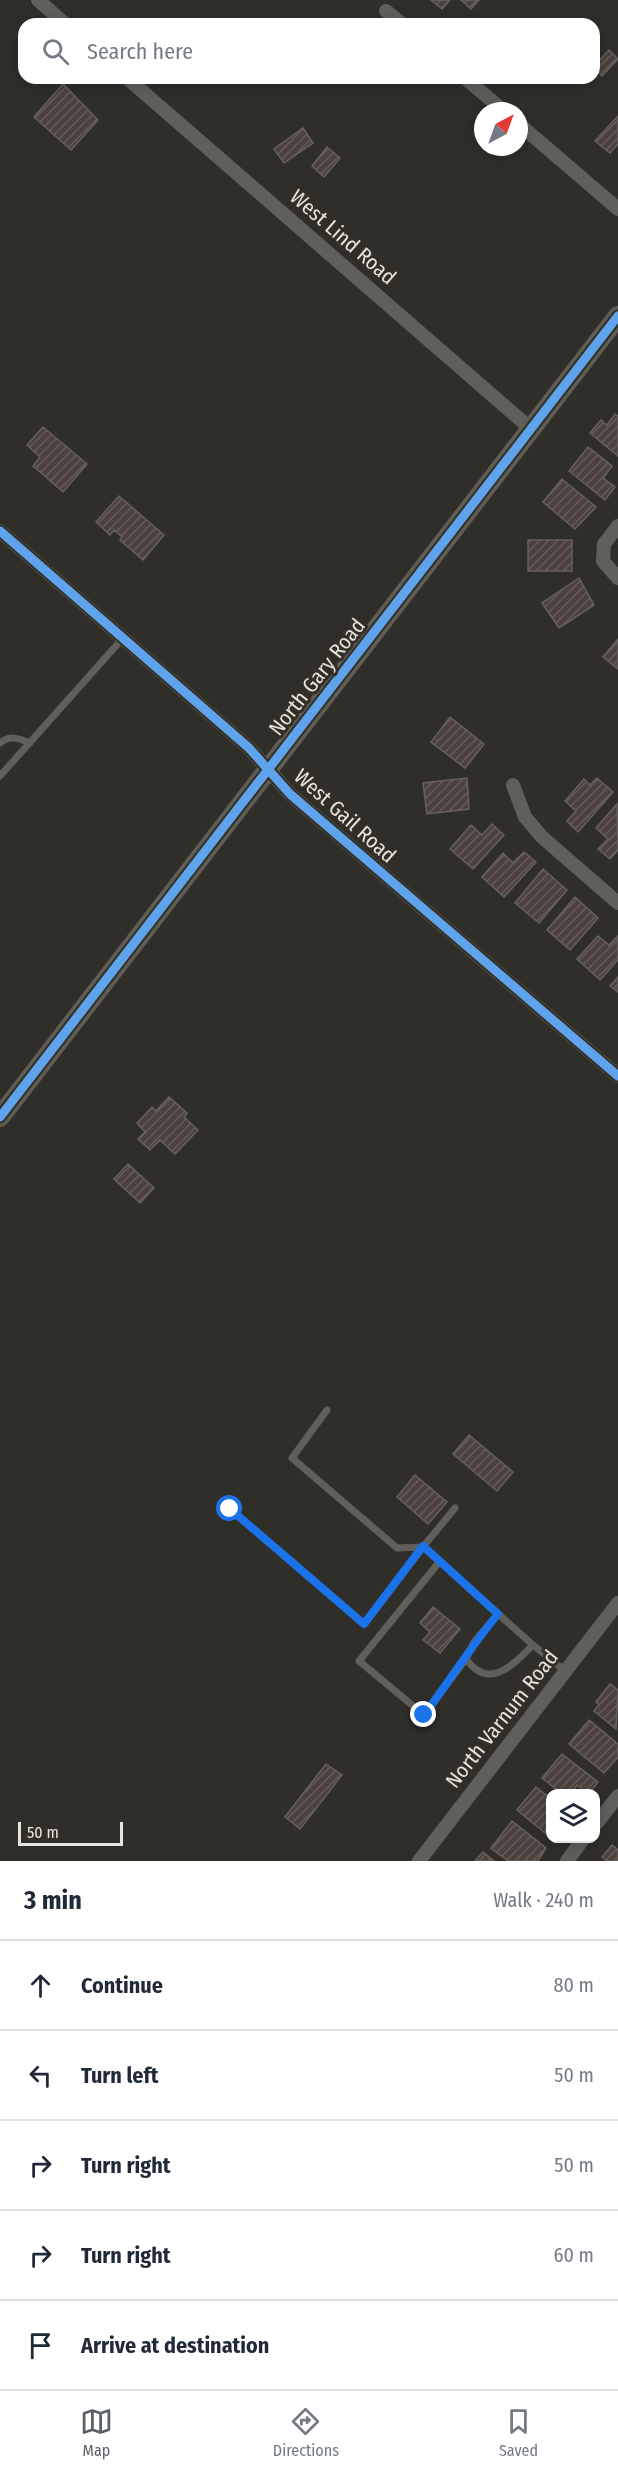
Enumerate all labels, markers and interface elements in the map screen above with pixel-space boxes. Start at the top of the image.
search box [18,18,600,84]
icon: search [39,35,72,68]
text: Search here [87,38,193,65]
north arrow [474,102,528,156]
street label: West Lind Road [285,184,401,290]
street label: North Gary Road [263,613,371,741]
street label: West Gail Road [289,763,401,869]
route start [216,1495,242,1521]
street label: North Varnum Road [440,1645,564,1793]
route end [410,1701,436,1727]
map controls [546,1789,600,1843]
button: layers [546,1789,600,1843]
scale bar [18,1819,123,1846]
text: 50 m [27,1823,59,1842]
text: 3 min [24,1885,82,1916]
text: Walk · 240 m [493,1888,594,1912]
icon: ahead [24,1969,57,2002]
text: Continue [81,1972,163,1999]
text: 80 m [554,1973,594,1997]
icon: left [24,2059,57,2092]
text: Turn left [81,2062,159,2089]
text: 50 m [554,2063,594,2087]
icon: right [24,2149,57,2182]
text: Turn right [81,2152,170,2179]
text: 50 m [554,2153,594,2177]
icon: right [24,2239,57,2272]
text: Turn right [81,2242,170,2269]
text: 60 m [554,2243,594,2267]
icon: arrive [24,2329,57,2362]
text: Arrive at destination [81,2332,269,2359]
tab: Map [80,2405,113,2460]
tab: Directions [273,2405,339,2460]
tab: Saved [499,2405,538,2460]

